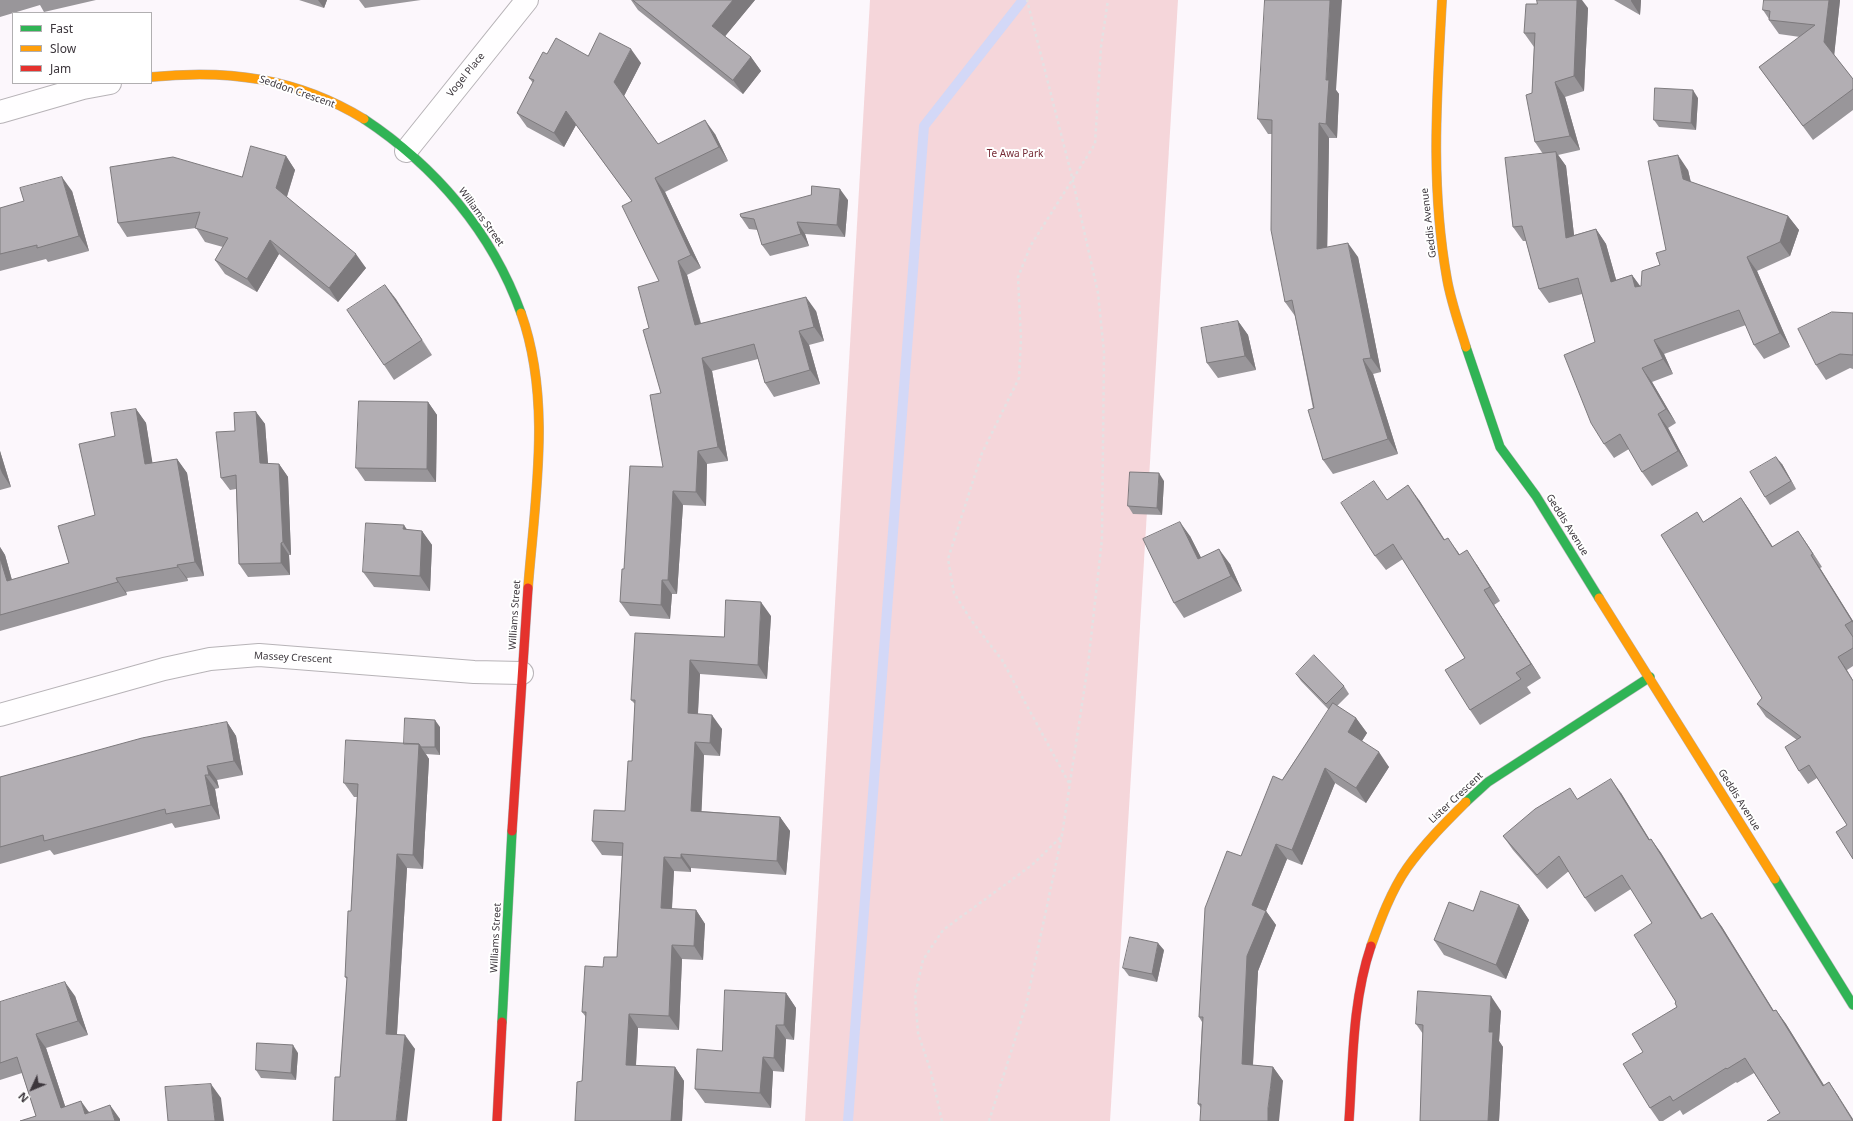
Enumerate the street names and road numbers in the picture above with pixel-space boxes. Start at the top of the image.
street label: Vogel Place [445,50,487,100]
street label: Seddon Crescent [258,73,336,111]
street label: Williams Street [456,185,506,249]
street label: Geddis Avenue [1419,187,1439,259]
street label: Geddis Avenue [1543,492,1591,558]
street label: Williams Street [507,580,523,650]
street label: Massey Crescent [254,650,332,666]
street label: Geddis Avenue [1715,767,1763,833]
street label: Lister Crescent [1426,770,1486,826]
street label: Williams Street [488,903,504,973]

